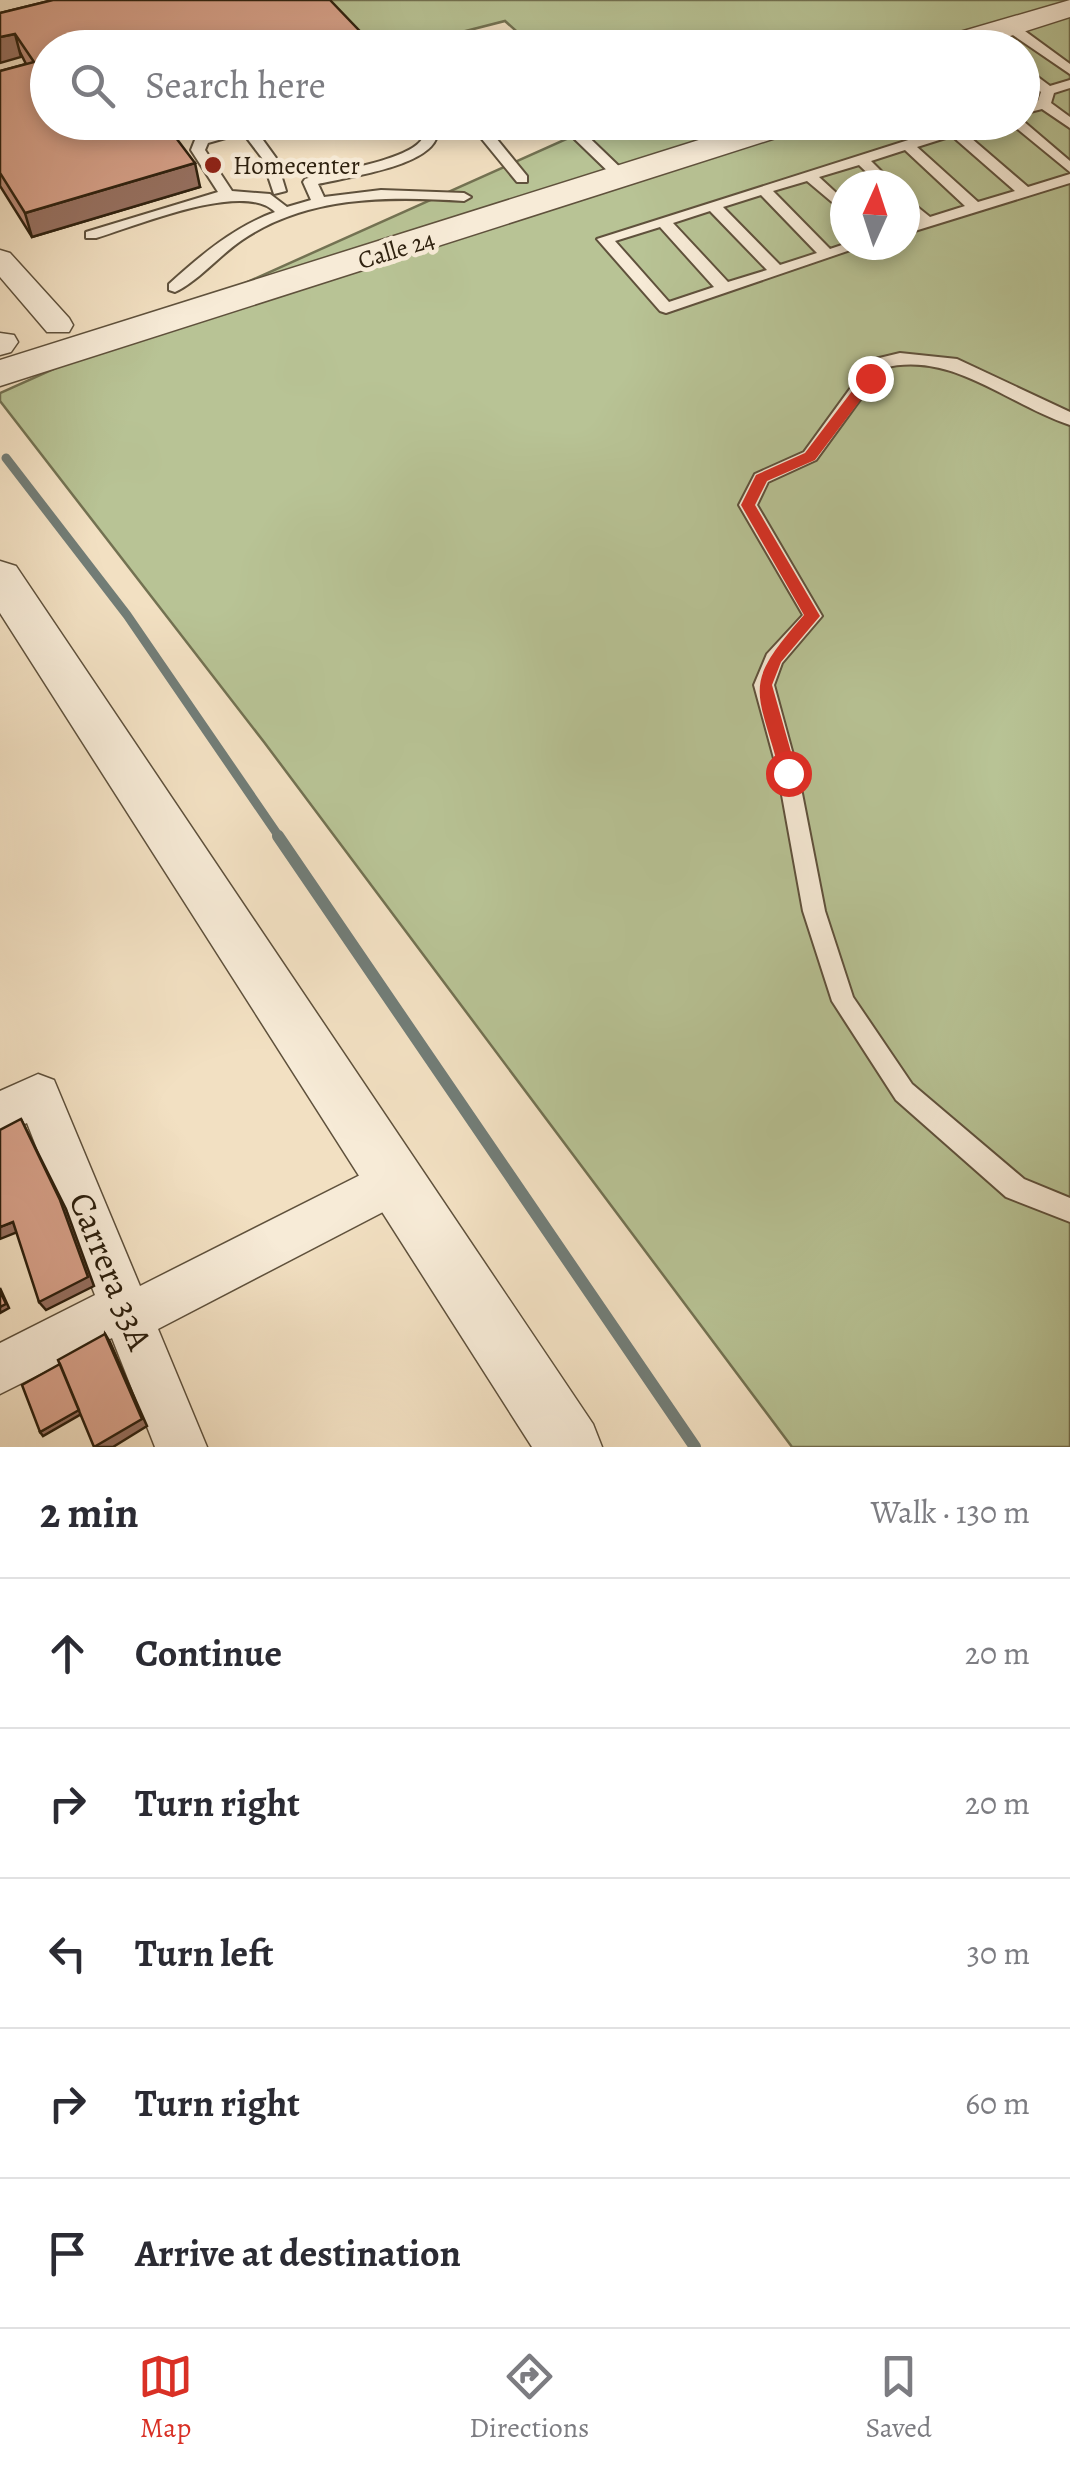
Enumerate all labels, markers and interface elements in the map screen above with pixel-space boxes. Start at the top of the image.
search box [30,30,1040,140]
icon: search [65,58,120,113]
text: Search here [145,59,326,111]
place label: Homecenter [233,149,360,183]
marker: Homecenter [202,154,224,176]
north arrow [830,170,920,260]
street label: Calle 24 [354,222,439,278]
route end [848,356,894,402]
route start [766,751,812,797]
street label: Carrera 33A [58,1185,165,1358]
text: 2 min [40,1484,139,1541]
text: Walk · 130 m [871,1490,1030,1534]
icon: ahead [40,1626,95,1681]
text: Continue [135,1627,282,1679]
text: 20 m [965,1631,1030,1675]
icon: right [40,1776,95,1831]
text: Turn right [135,1777,300,1829]
text: 20 m [965,1781,1030,1825]
icon: left [40,1926,95,1981]
text: Turn left [135,1927,274,1979]
text: 30 m [967,1931,1030,1975]
icon: right [40,2076,95,2131]
text: Turn right [135,2077,300,2129]
text: 60 m [965,2081,1030,2125]
icon: arrive [40,2226,95,2281]
text: Arrive at destination [135,2227,461,2279]
tab: Map [138,2349,193,2447]
tab: Directions [469,2349,589,2447]
tab: Saved [866,2349,932,2447]

